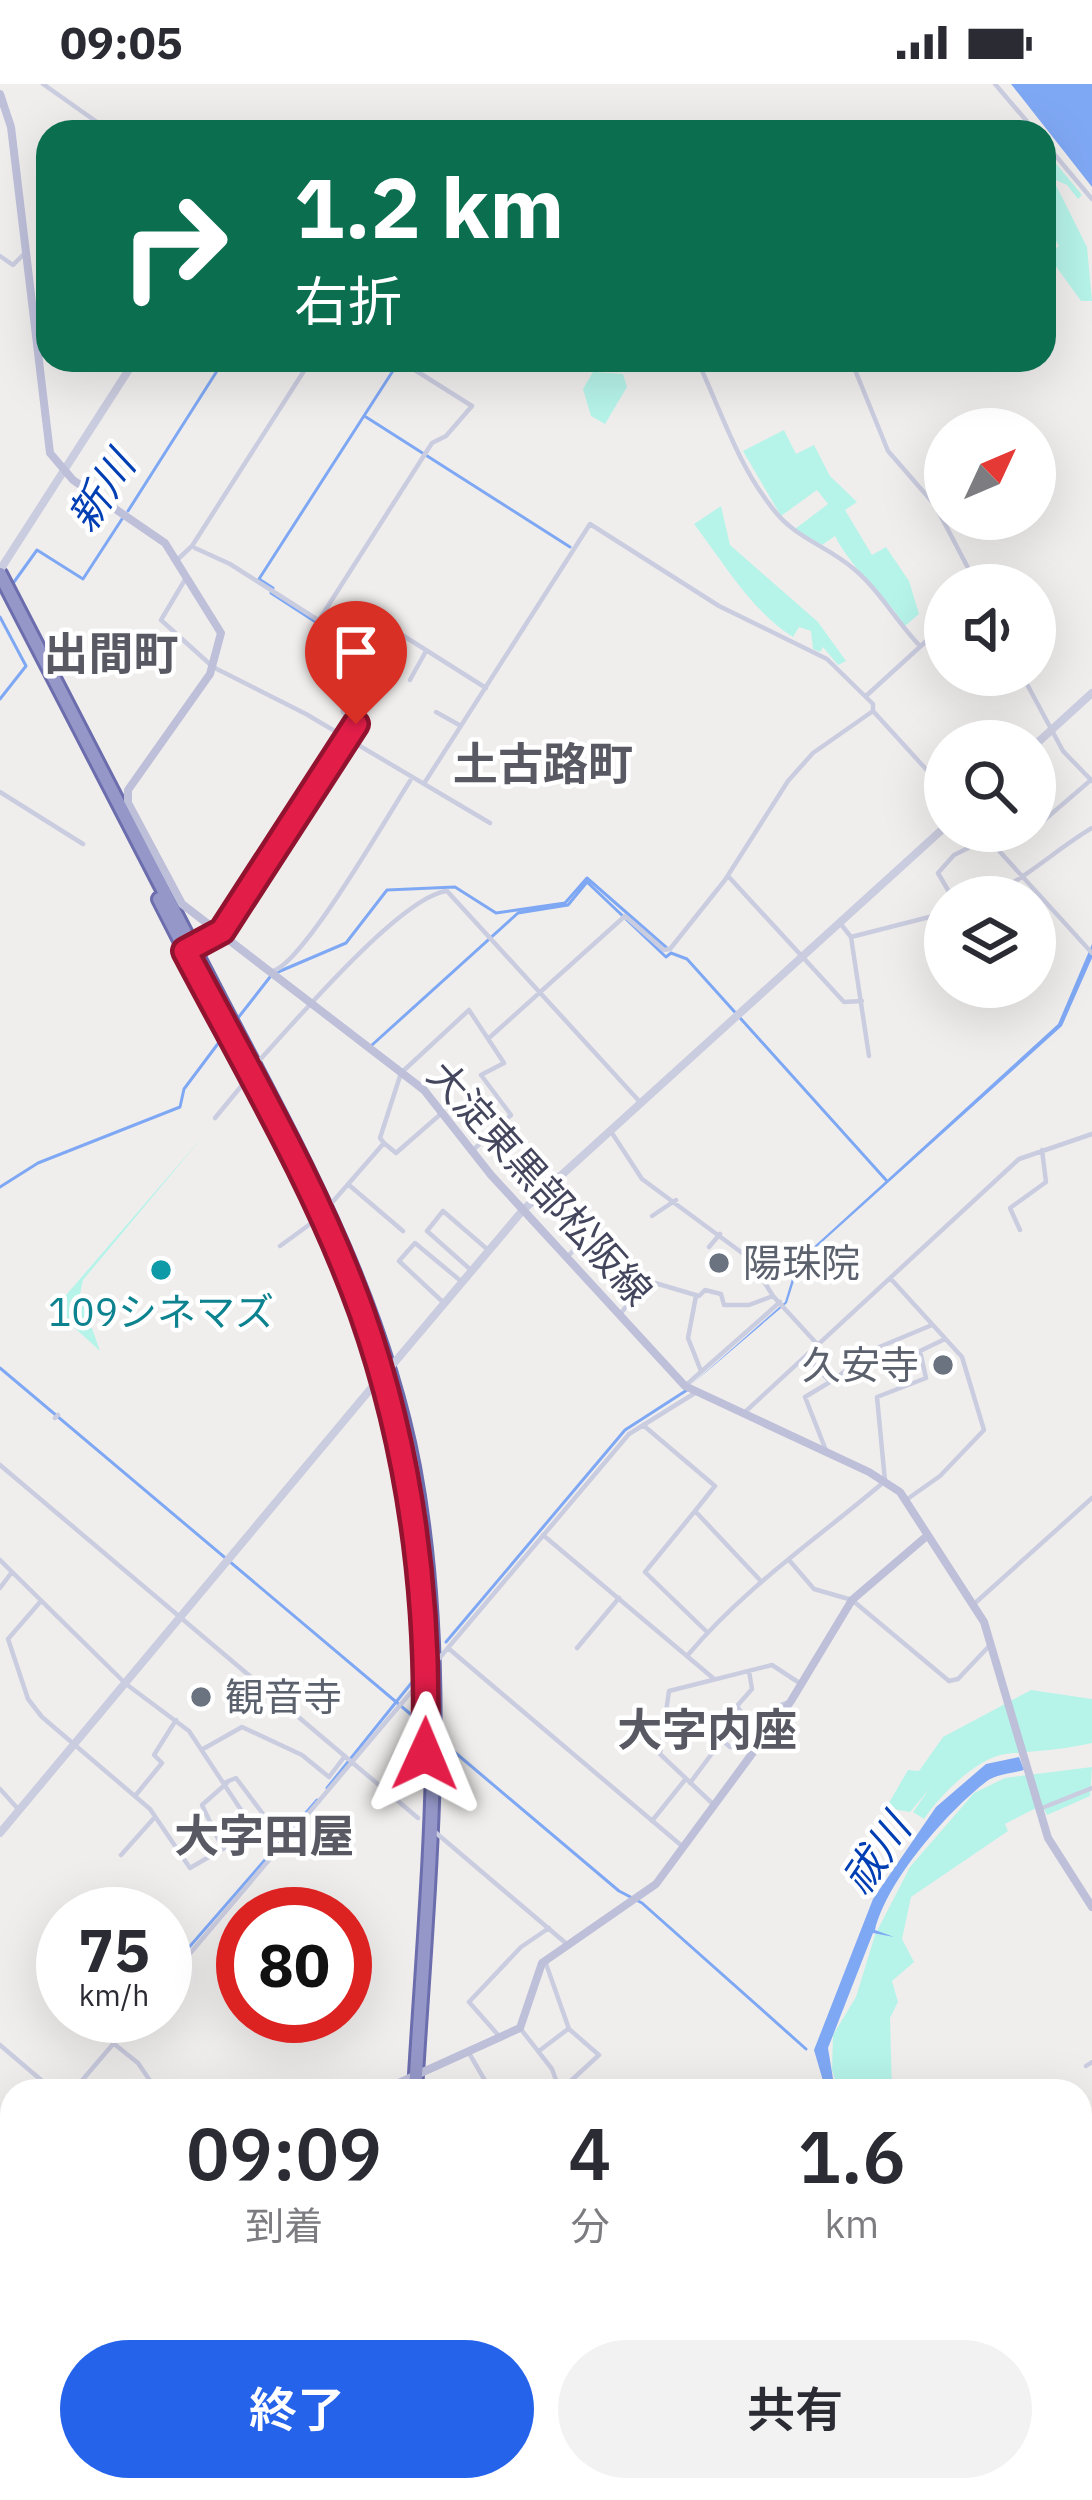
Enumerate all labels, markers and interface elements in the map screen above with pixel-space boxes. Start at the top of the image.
text: 09:05 [60,13,183,71]
text: 1.2 km [294,152,564,261]
icon: right [96,168,252,324]
text: 右折 [294,266,402,336]
north arrow [924,408,1056,540]
map controls [924,408,1056,1008]
water label: 新川 [55,437,149,541]
button: sound [924,564,1056,696]
pin [305,601,407,724]
icon: arrive [323,619,389,685]
district label: 出間町 [43,624,179,682]
button: search [924,720,1056,852]
district label: 土古路町 [453,734,633,792]
button: layers [924,876,1056,1008]
street label: 大淀東黒部松阪線 [417,1050,664,1316]
place label: 陽珠院 [743,1237,860,1288]
marker: 陽珠院 [706,1250,732,1276]
marker: 109シネマズ [148,1257,174,1283]
place label: 109シネマズ [48,1286,274,1337]
place label: 久安寺 [802,1339,919,1390]
marker: 久安寺 [930,1352,956,1378]
place label: 観音寺 [225,1671,342,1722]
marker: 観音寺 [188,1684,214,1710]
position arrow [362,1691,488,1817]
district label: 大字内座 [617,1700,797,1758]
water label: 祓川 [829,1800,924,1904]
district label: 大字田屋 [174,1806,354,1864]
speed limit sign: 80 [216,1887,372,2043]
text: 75 [78,1910,150,1989]
text: km/h [79,1975,149,2014]
text: 09:09 [186,2106,382,2200]
text: 4 [568,2106,612,2200]
text: 1.6 [798,2109,906,2203]
text: km [824,2198,879,2249]
text: 到着 [245,2200,323,2251]
text: 分 [570,2200,609,2251]
button: 終了 [60,2340,534,2478]
button: 共有 [558,2340,1032,2478]

